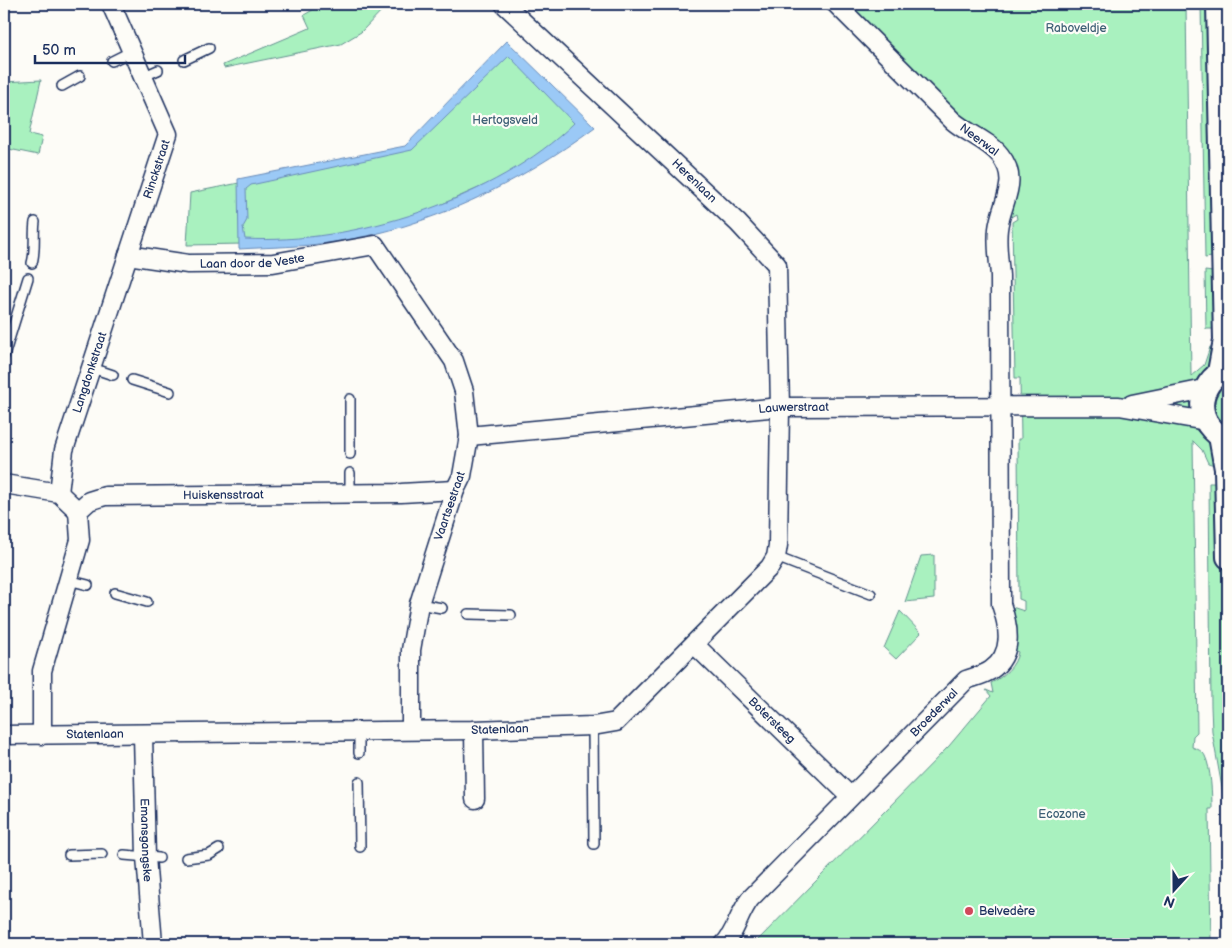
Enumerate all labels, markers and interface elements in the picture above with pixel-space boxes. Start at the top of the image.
park label: Raboveldje [1045,21,1107,36]
scale bar [35,32,185,64]
text: 50 m [42,41,76,60]
park label: Hertogsveld [472,113,538,128]
street label: Neerwal [957,120,1001,160]
street label: Rinckstraat [140,137,173,201]
street label: Herenlaan [668,156,720,206]
street label: Laan door de Veste [200,250,306,271]
street label: Langdonkstraat [69,330,110,415]
street label: Lauwerstraat [758,399,829,416]
street label: Vaartsestraat [431,469,469,543]
street label: Huiskensstraat [183,487,264,503]
street label: Broederwal [907,685,961,740]
street label: Botersteeg [745,694,799,746]
street label: Statenlaan [471,721,529,738]
street label: Statenlaan [66,726,124,742]
street label: Emansgangske [137,798,155,882]
park label: Ecozone [1038,807,1086,822]
north arrow [1150,866,1200,916]
text: N [1162,892,1177,911]
place label: Belvedère [979,904,1035,919]
marker: Belvedère [963,905,975,917]

